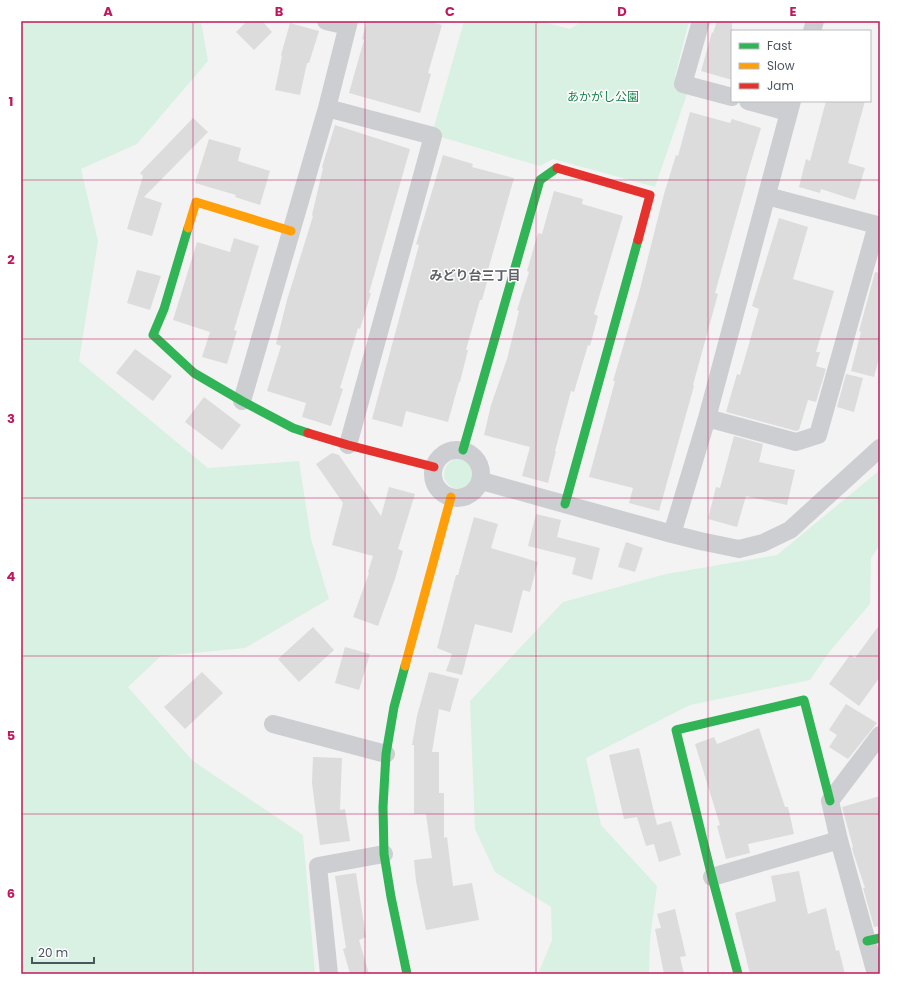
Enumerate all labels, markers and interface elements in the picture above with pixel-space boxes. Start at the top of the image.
text: A [103,2,113,21]
text: B [275,2,284,21]
text: C [445,2,455,21]
text: D [617,2,627,21]
text: E [789,2,797,21]
legend [731,30,871,102]
text: Fast [767,37,792,54]
text: Slow [767,57,795,74]
text: Jam [767,77,794,94]
park label: あかがし公園 [567,88,639,105]
text: 1 [9,92,13,111]
text: 2 [7,250,15,269]
district label: みどり台三丁目 [429,266,521,285]
text: 3 [7,409,15,428]
text: 4 [7,567,16,586]
text: 5 [7,726,15,745]
text: 6 [7,884,15,903]
scale bar [32,939,94,965]
text: 20 m [38,944,68,961]

